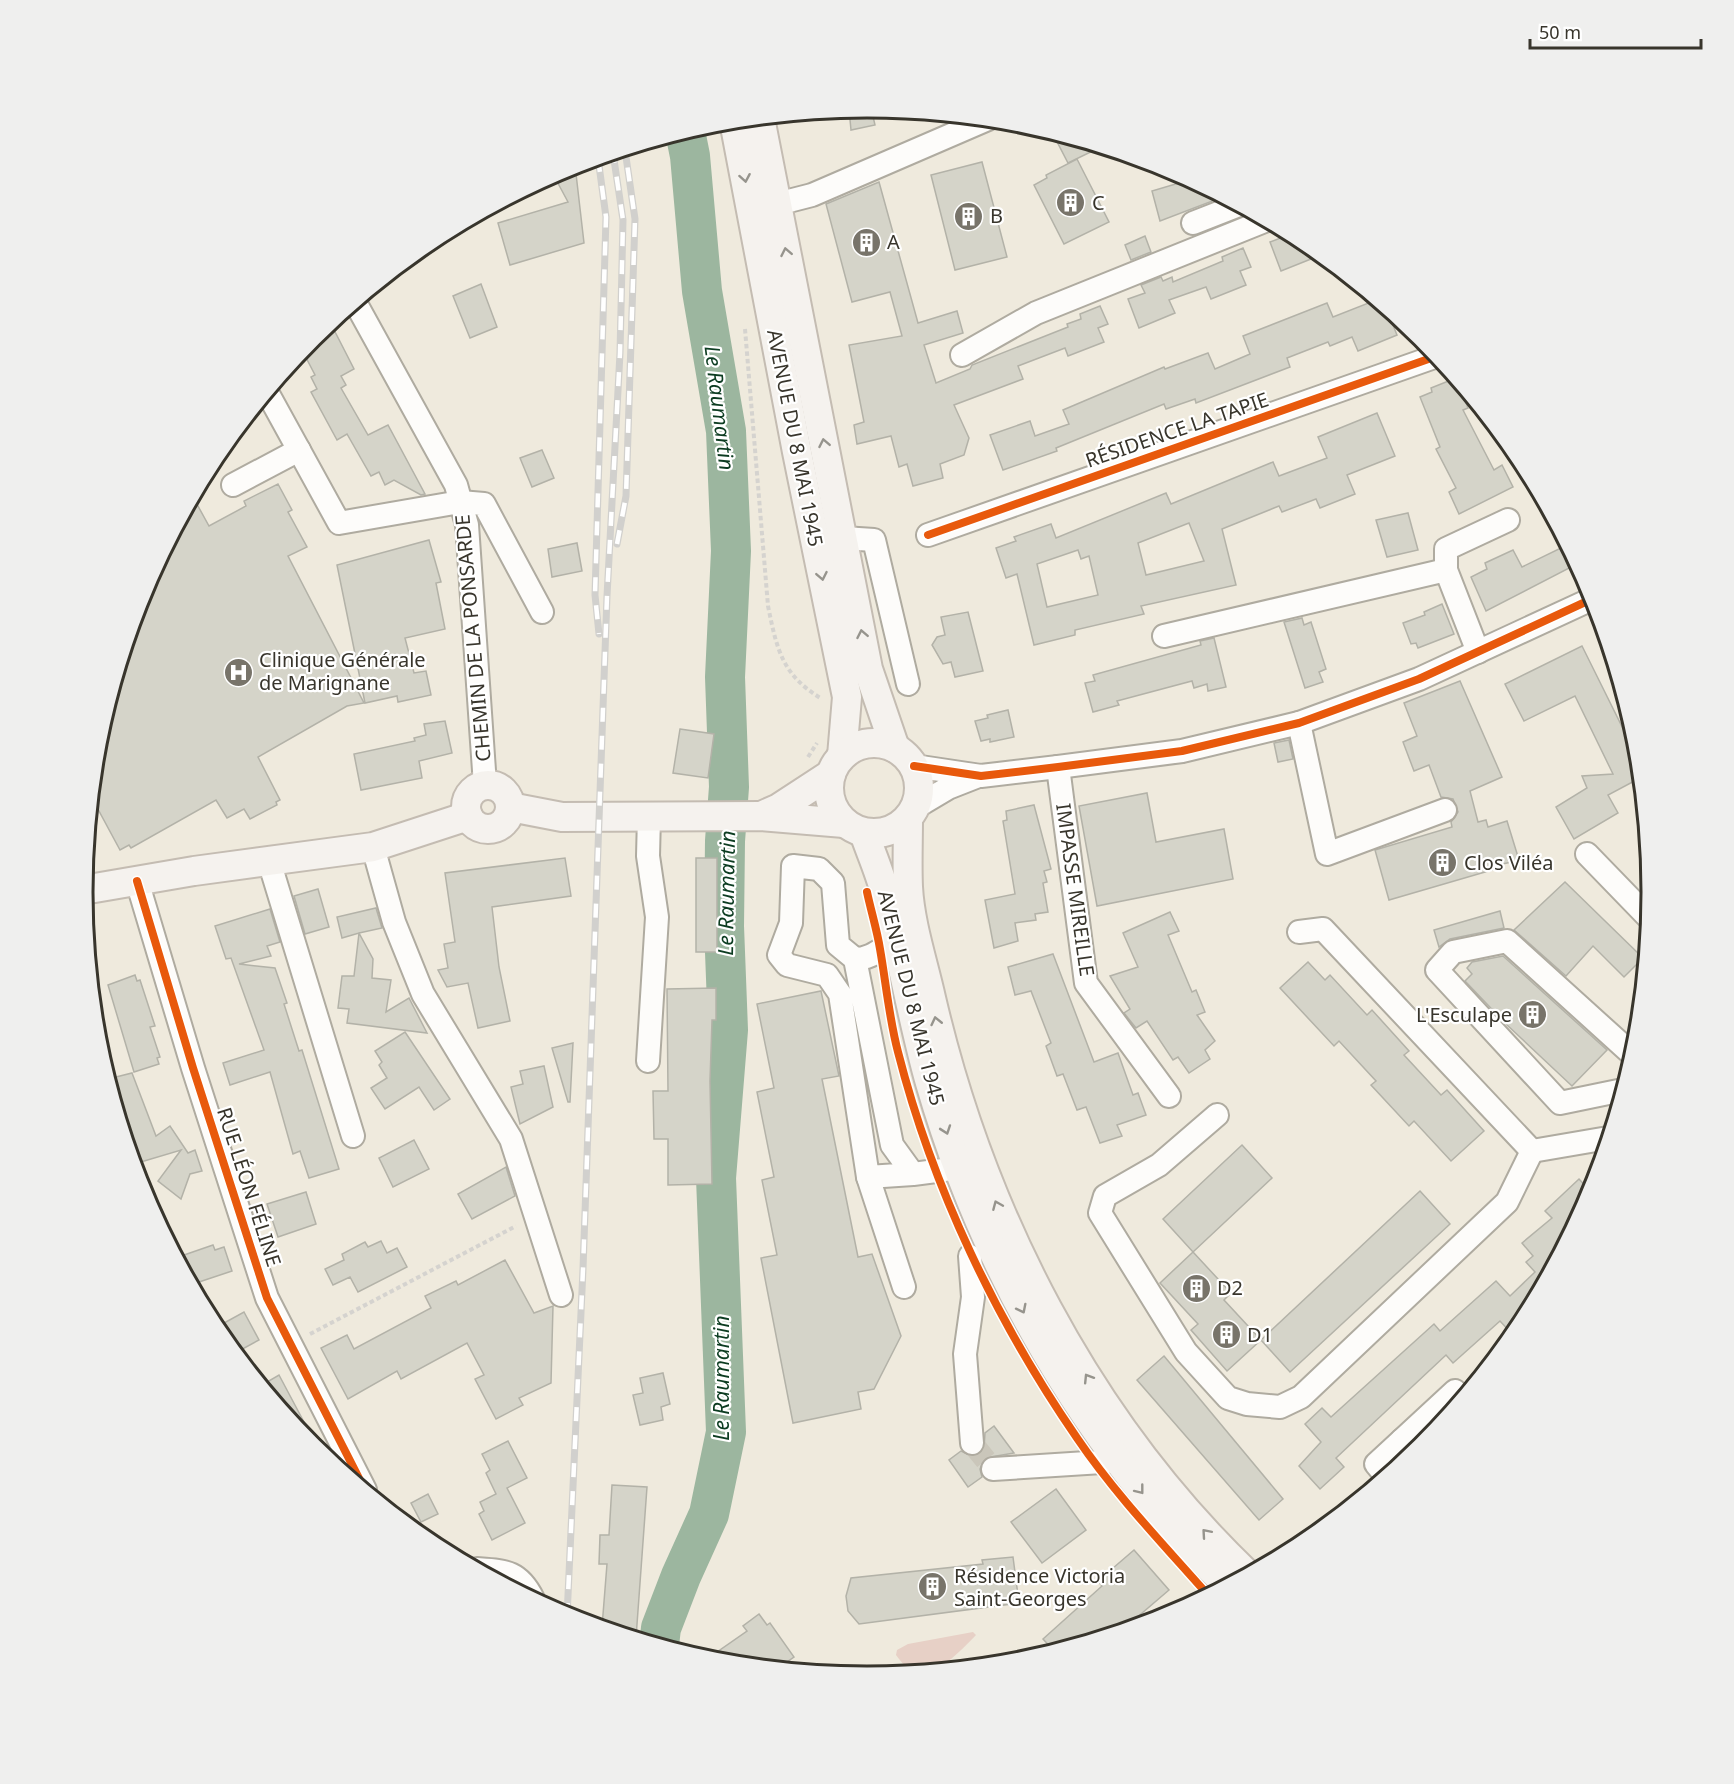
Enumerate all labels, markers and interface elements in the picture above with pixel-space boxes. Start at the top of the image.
scale bar [1530,12,1701,50]
text: 50 m [1539,20,1581,44]
one-way arrow [738,173,751,183]
building icon: C [1055,187,1087,219]
place label: C [1092,189,1105,216]
building icon: B [953,200,985,232]
place label: B [990,202,1003,229]
building icon: A [850,226,882,258]
place label: A [887,228,900,255]
one-way arrow [780,247,793,257]
street label: AVENUE DU 8 MAI 1945 [761,327,830,549]
water label: Le Raumartin [698,344,742,472]
street label: RÉSIDENCE LA TAPIE [1082,385,1272,474]
one-way arrow [818,438,831,448]
street label: CHEMIN DE LA PONSARDE [448,513,497,763]
one-way arrow [815,570,828,580]
one-way arrow [856,630,869,640]
place label: Clinique Générale de Marignane [259,646,426,696]
hospital icon: Clinique Générale de Marignane [222,656,254,688]
street label: IMPASSE MIREILLE [1050,802,1101,978]
water label: Le Raumartin [711,830,741,956]
building icon: Clos Viléa [1427,847,1459,879]
place label: Clos Viléa [1464,849,1554,876]
street label: AVENUE DU 8 MAI 1945 [872,887,951,1108]
building icon: L'Esculape [1517,999,1549,1031]
place label: L'Esculape [1416,1001,1512,1028]
one-way arrow [931,1016,944,1026]
street label: RUE LÉON FÉLINE [211,1104,288,1270]
one-way arrow [939,1124,951,1135]
one-way arrow [992,1201,1004,1212]
building icon: D2 [1180,1272,1212,1304]
place label: D2 [1217,1274,1243,1301]
one-way arrow [1015,1303,1026,1314]
water label: Le Raumartin [707,1315,735,1441]
building icon: D1 [1210,1319,1242,1351]
place label: D1 [1247,1321,1273,1348]
one-way arrow [1083,1374,1095,1384]
one-way arrow [1133,1483,1144,1494]
one-way arrow [1202,1529,1213,1540]
place label: Résidence Victoria Saint-Georges [954,1562,1125,1612]
building icon: Résidence Victoria Saint-Georges [917,1571,949,1603]

